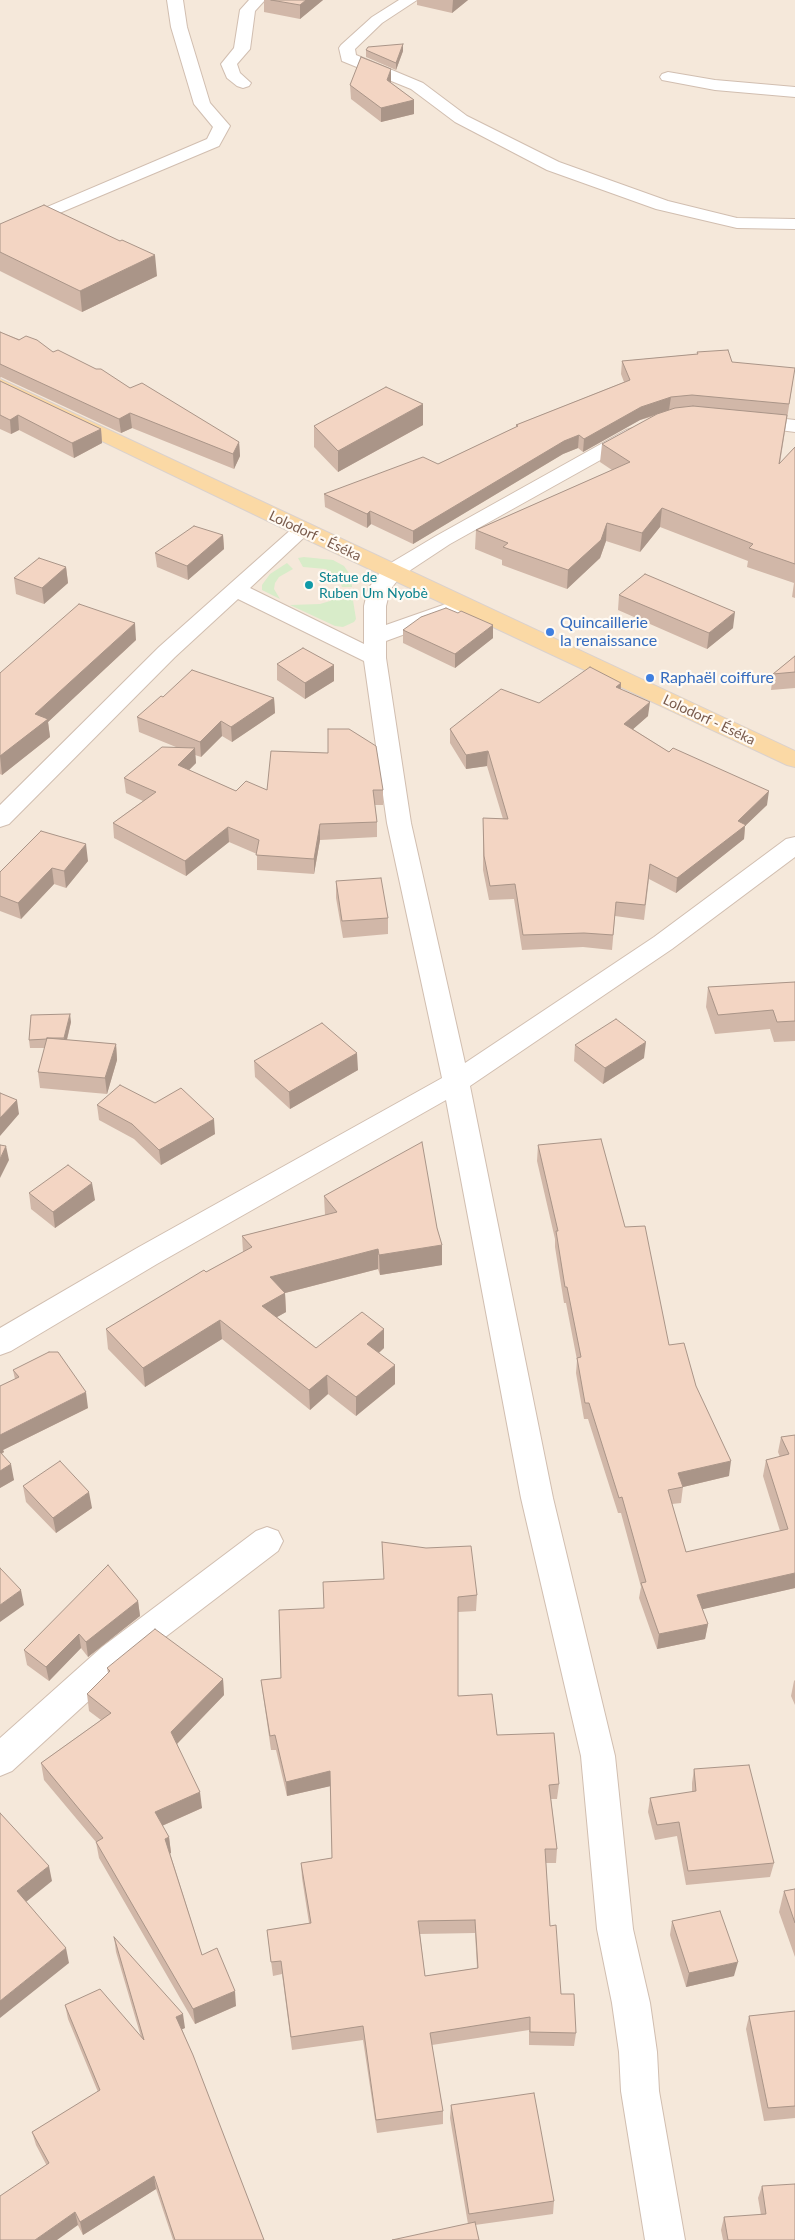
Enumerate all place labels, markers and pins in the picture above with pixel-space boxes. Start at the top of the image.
place label: Statue de Ruben Um Nyobè [319,569,428,602]
marker: Statue de Ruben Um Nyobè [303,579,315,591]
place label: Quincaillerie la renaissance [560,613,657,651]
marker: Quincaillerie la renaissance [544,626,556,638]
place label: Raphaël coiffure [660,668,774,688]
marker: Raphaël coiffure [644,672,656,684]

